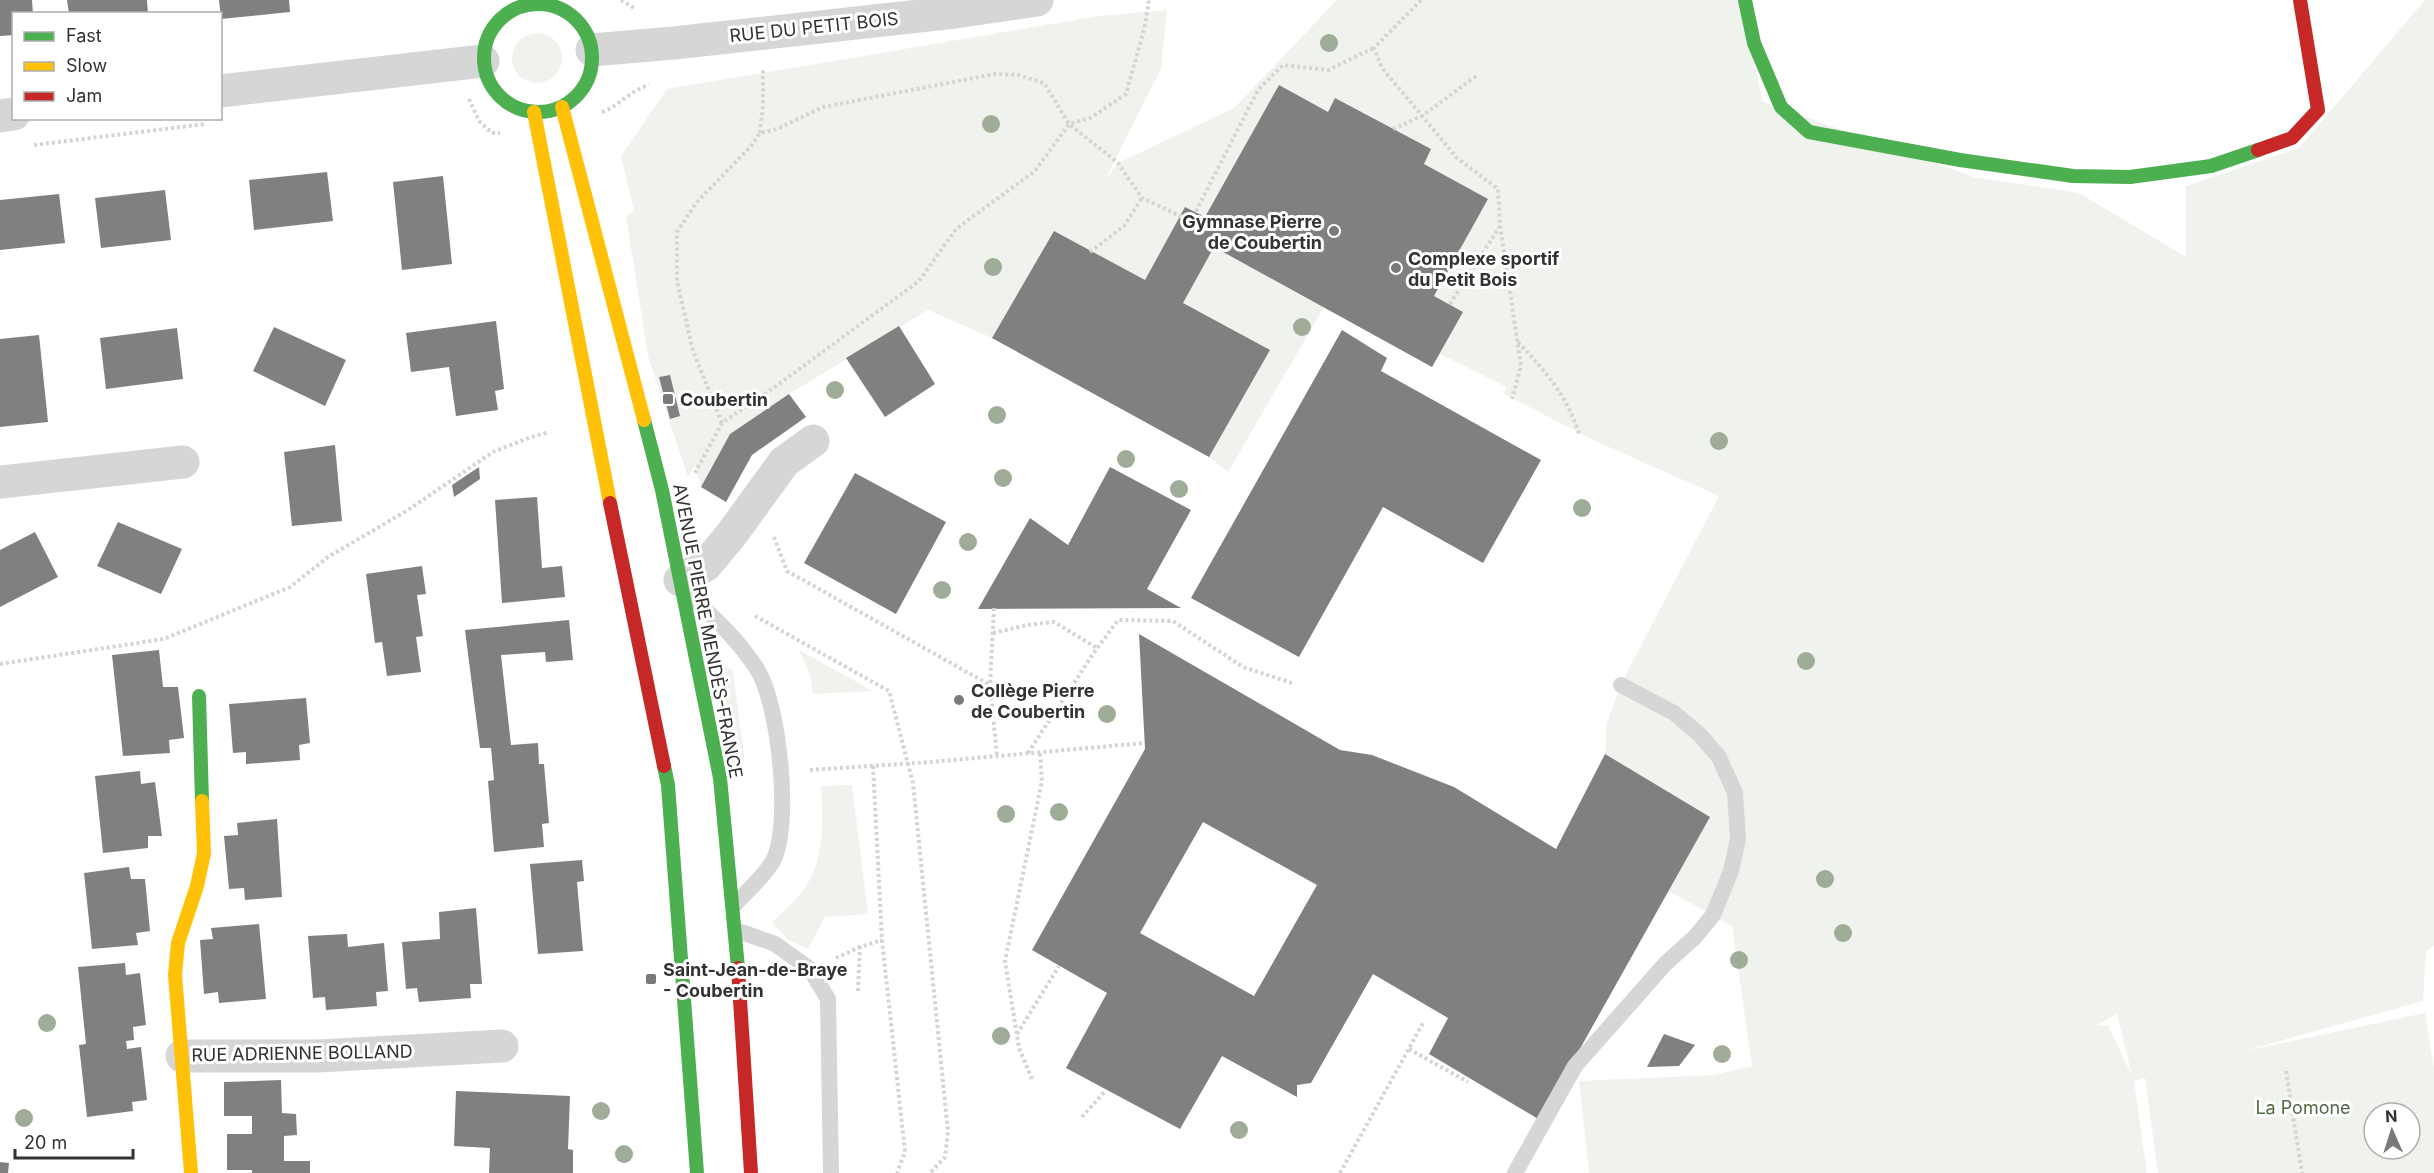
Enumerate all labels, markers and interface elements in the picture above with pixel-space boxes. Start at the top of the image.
street label: RUE DU PETIT BOIS [729,8,899,46]
legend [12,12,222,120]
text: Fast [66,25,102,46]
text: Slow [66,55,107,76]
text: Jam [66,85,102,106]
place label: Gymnase Pierre de Coubertin [1182,211,1322,253]
marker: Gymnase Pierre de Coubertin [1327,224,1341,238]
place label: Complexe sportif du Petit Bois [1408,248,1559,290]
marker: Complexe sportif du Petit Bois [1389,261,1403,275]
place label: Coubertin [680,389,768,410]
marker: Coubertin [661,392,675,406]
street label: AVENUE PIERRE MENDÈS-FRANCE [669,482,748,780]
place label: Collège Pierre de Coubertin [971,680,1095,722]
marker: Collège Pierre de Coubertin [952,693,966,707]
place label: Saint-Jean-de-Braye - Coubertin [663,959,848,1001]
marker: Saint-Jean-de-Braye - Coubertin [644,972,658,986]
street label: RUE ADRIENNE BOLLAND [191,1041,413,1065]
park label: La Pomone [2255,1097,2351,1118]
north arrow [2362,1101,2422,1161]
text: N [2385,1106,2398,1126]
scale bar [15,1122,134,1160]
text: 20 m [24,1132,67,1153]

